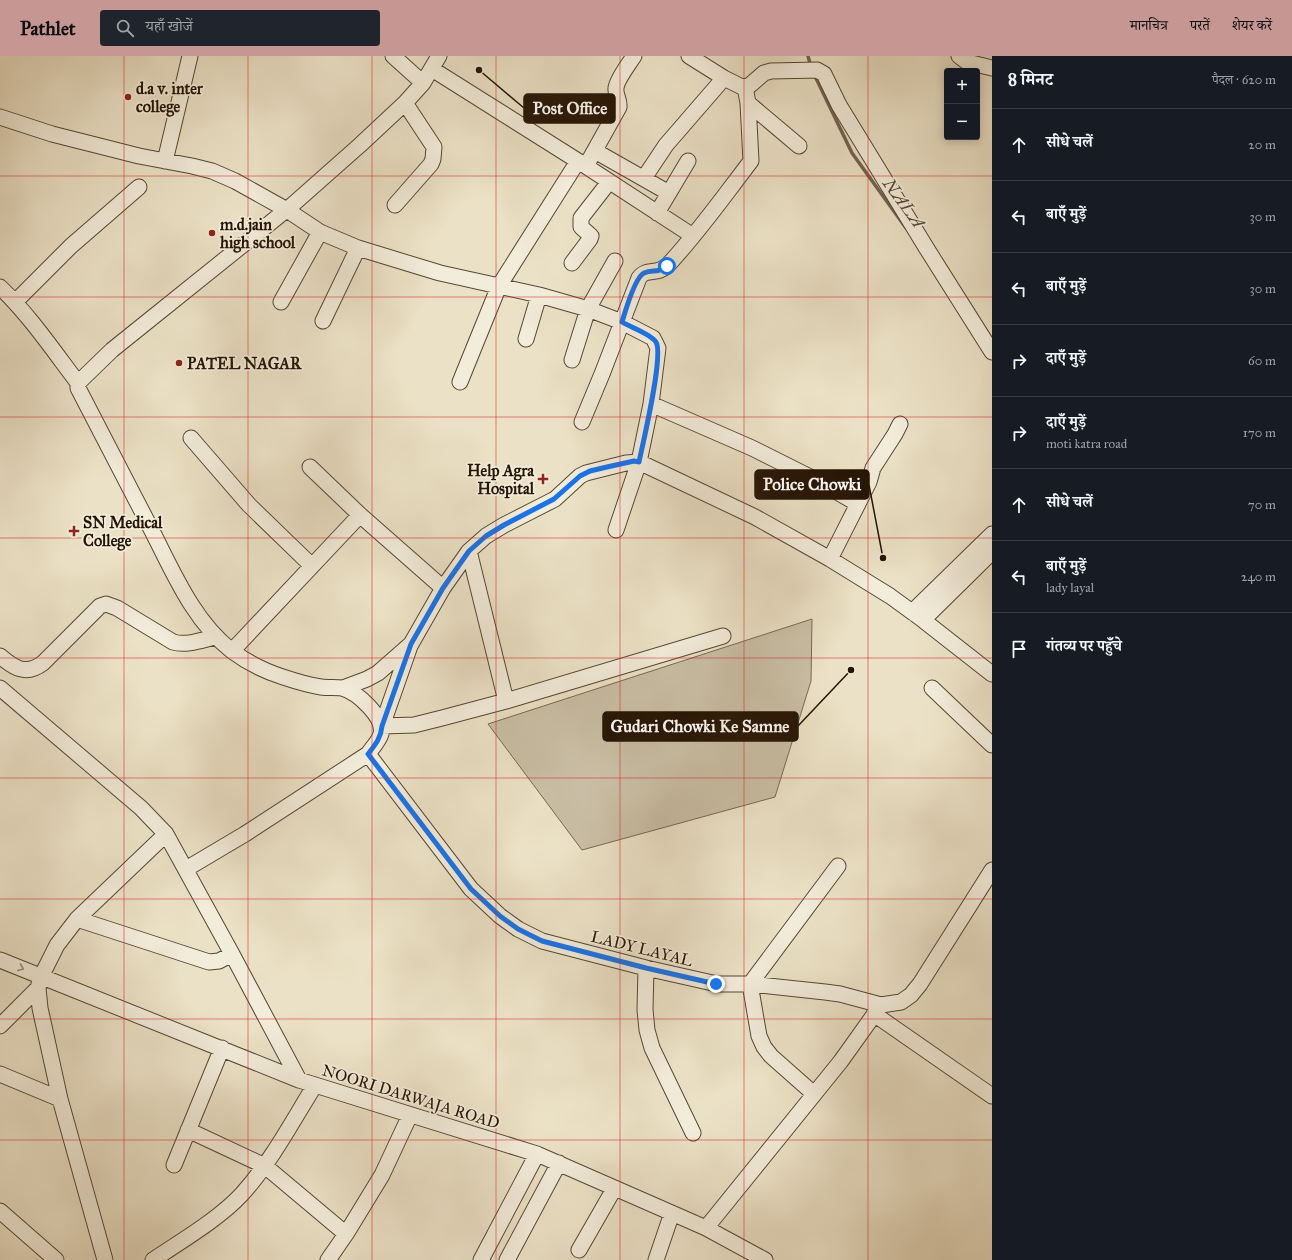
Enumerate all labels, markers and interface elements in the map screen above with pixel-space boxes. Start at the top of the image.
search box [100,10,380,46]
text: Pathlet [20,17,76,40]
icon: search [114,17,136,39]
text: यहाँ खोजें [146,17,193,35]
text: मानचित्र [1130,17,1168,34]
text: परतें [1190,17,1210,34]
text: शेयर करें [1232,17,1272,34]
map controls [944,68,980,140]
button: + [944,68,980,104]
text: 8 मिनट [1008,69,1053,90]
text: पैदल · 620 m [1212,72,1276,88]
place label: d.a v. inter college [136,79,204,117]
marker: d.a v. inter college [123,92,133,102]
callout: Post Office [524,94,615,123]
text: Post Office [533,98,607,119]
button: − [944,104,980,140]
text: सीधे चलें [1046,133,1093,151]
icon: ahead [1008,134,1030,156]
text: 20 m [1248,137,1276,153]
water label: NALA [878,173,930,234]
text: बाएँ मुड़ें [1046,205,1086,223]
icon: left [1008,206,1030,228]
text: 30 m [1250,209,1276,225]
place label: m.d.jain high school [219,215,296,253]
marker: m.d.jain high school [207,228,217,238]
route start [658,257,676,275]
text: बाएँ मुड़ें [1046,277,1086,295]
icon: left [1008,278,1030,300]
text: 30 m [1250,281,1276,297]
text: दाएँ मुड़ें [1046,349,1086,367]
icon: right [1008,350,1030,372]
text: 60 m [1248,353,1276,369]
place label: PATEL NAGAR [187,354,302,373]
marker: PATEL NAGAR [174,358,184,368]
text: दाएँ मुड़ें [1046,413,1086,431]
icon: right [1008,422,1030,444]
text: 170 m [1243,425,1276,441]
text: moti katra road [1046,436,1127,452]
place label: Help Agra Hospital [467,461,535,499]
callout: Police Chowki [755,470,869,499]
marker: Help Agra Hospital [537,473,549,485]
text: Police Chowki [763,474,861,495]
text: सीधे चलें [1046,493,1093,511]
icon: ahead [1008,494,1030,516]
text: 70 m [1248,497,1276,513]
place label: SN Medical College [83,513,163,551]
marker: SN Medical College [68,525,80,537]
text: बाएँ मुड़ें [1046,557,1086,575]
icon: left [1008,566,1030,588]
text: 240 m [1241,569,1276,585]
text: lady layal [1046,580,1094,596]
text: गंतव्य पर पहुँचे [1046,637,1122,655]
icon: arrive [1008,638,1030,660]
callout: Gudari Chowki Ke Samne [603,712,798,741]
text: Gudari Chowki Ke Samne [611,716,789,737]
street label: LADY LAYAL [589,927,695,970]
one-way arrow [17,964,24,972]
route end [707,975,725,993]
street label: NOORI DARWAJA ROAD [319,1060,502,1134]

